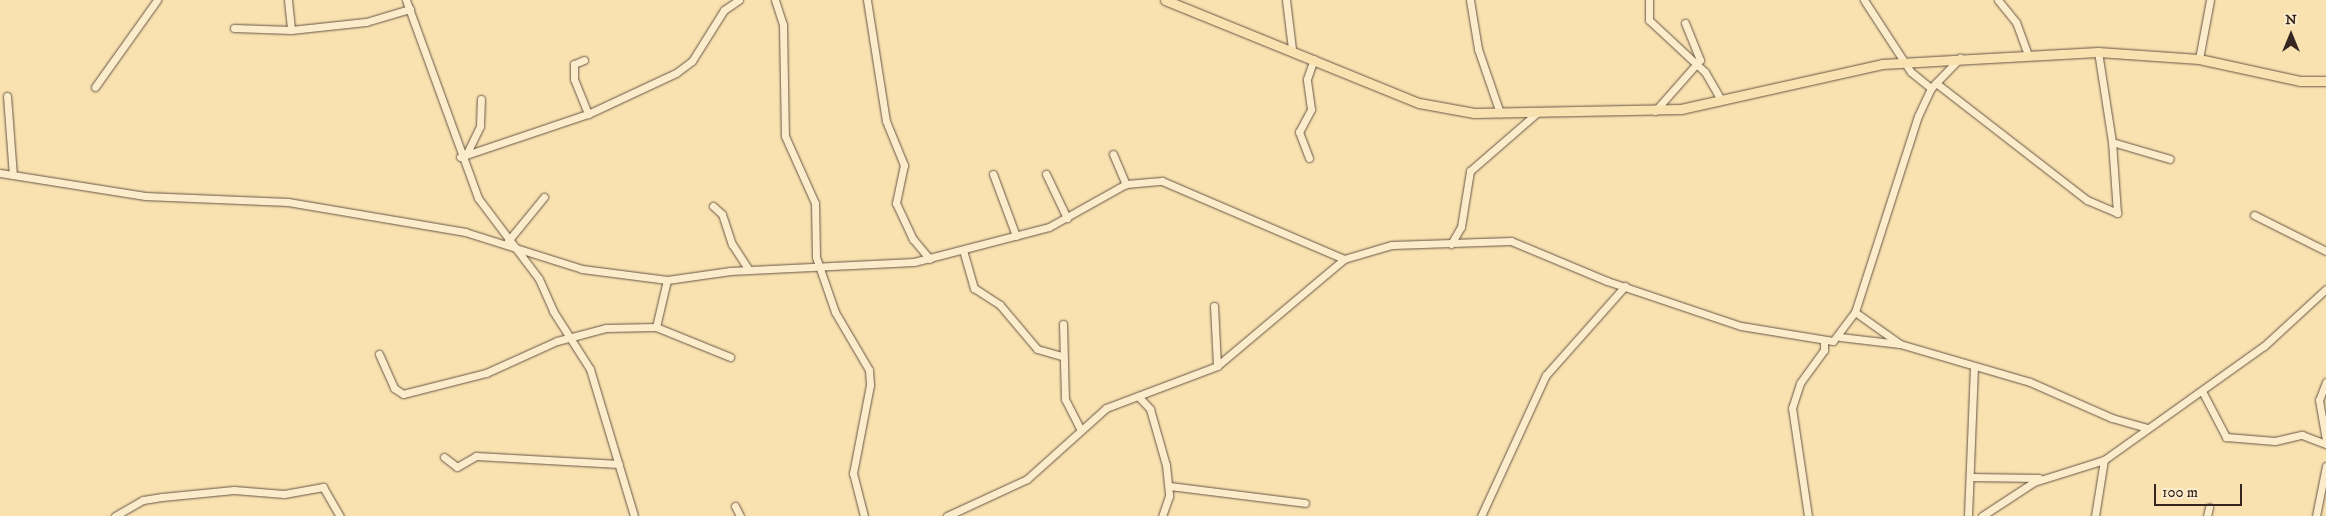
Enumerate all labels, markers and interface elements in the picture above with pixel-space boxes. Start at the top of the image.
north arrow [2266,10,2316,60]
text: N [2285,11,2297,29]
scale bar [2156,474,2244,506]
text: 100 m [2162,483,2198,502]

